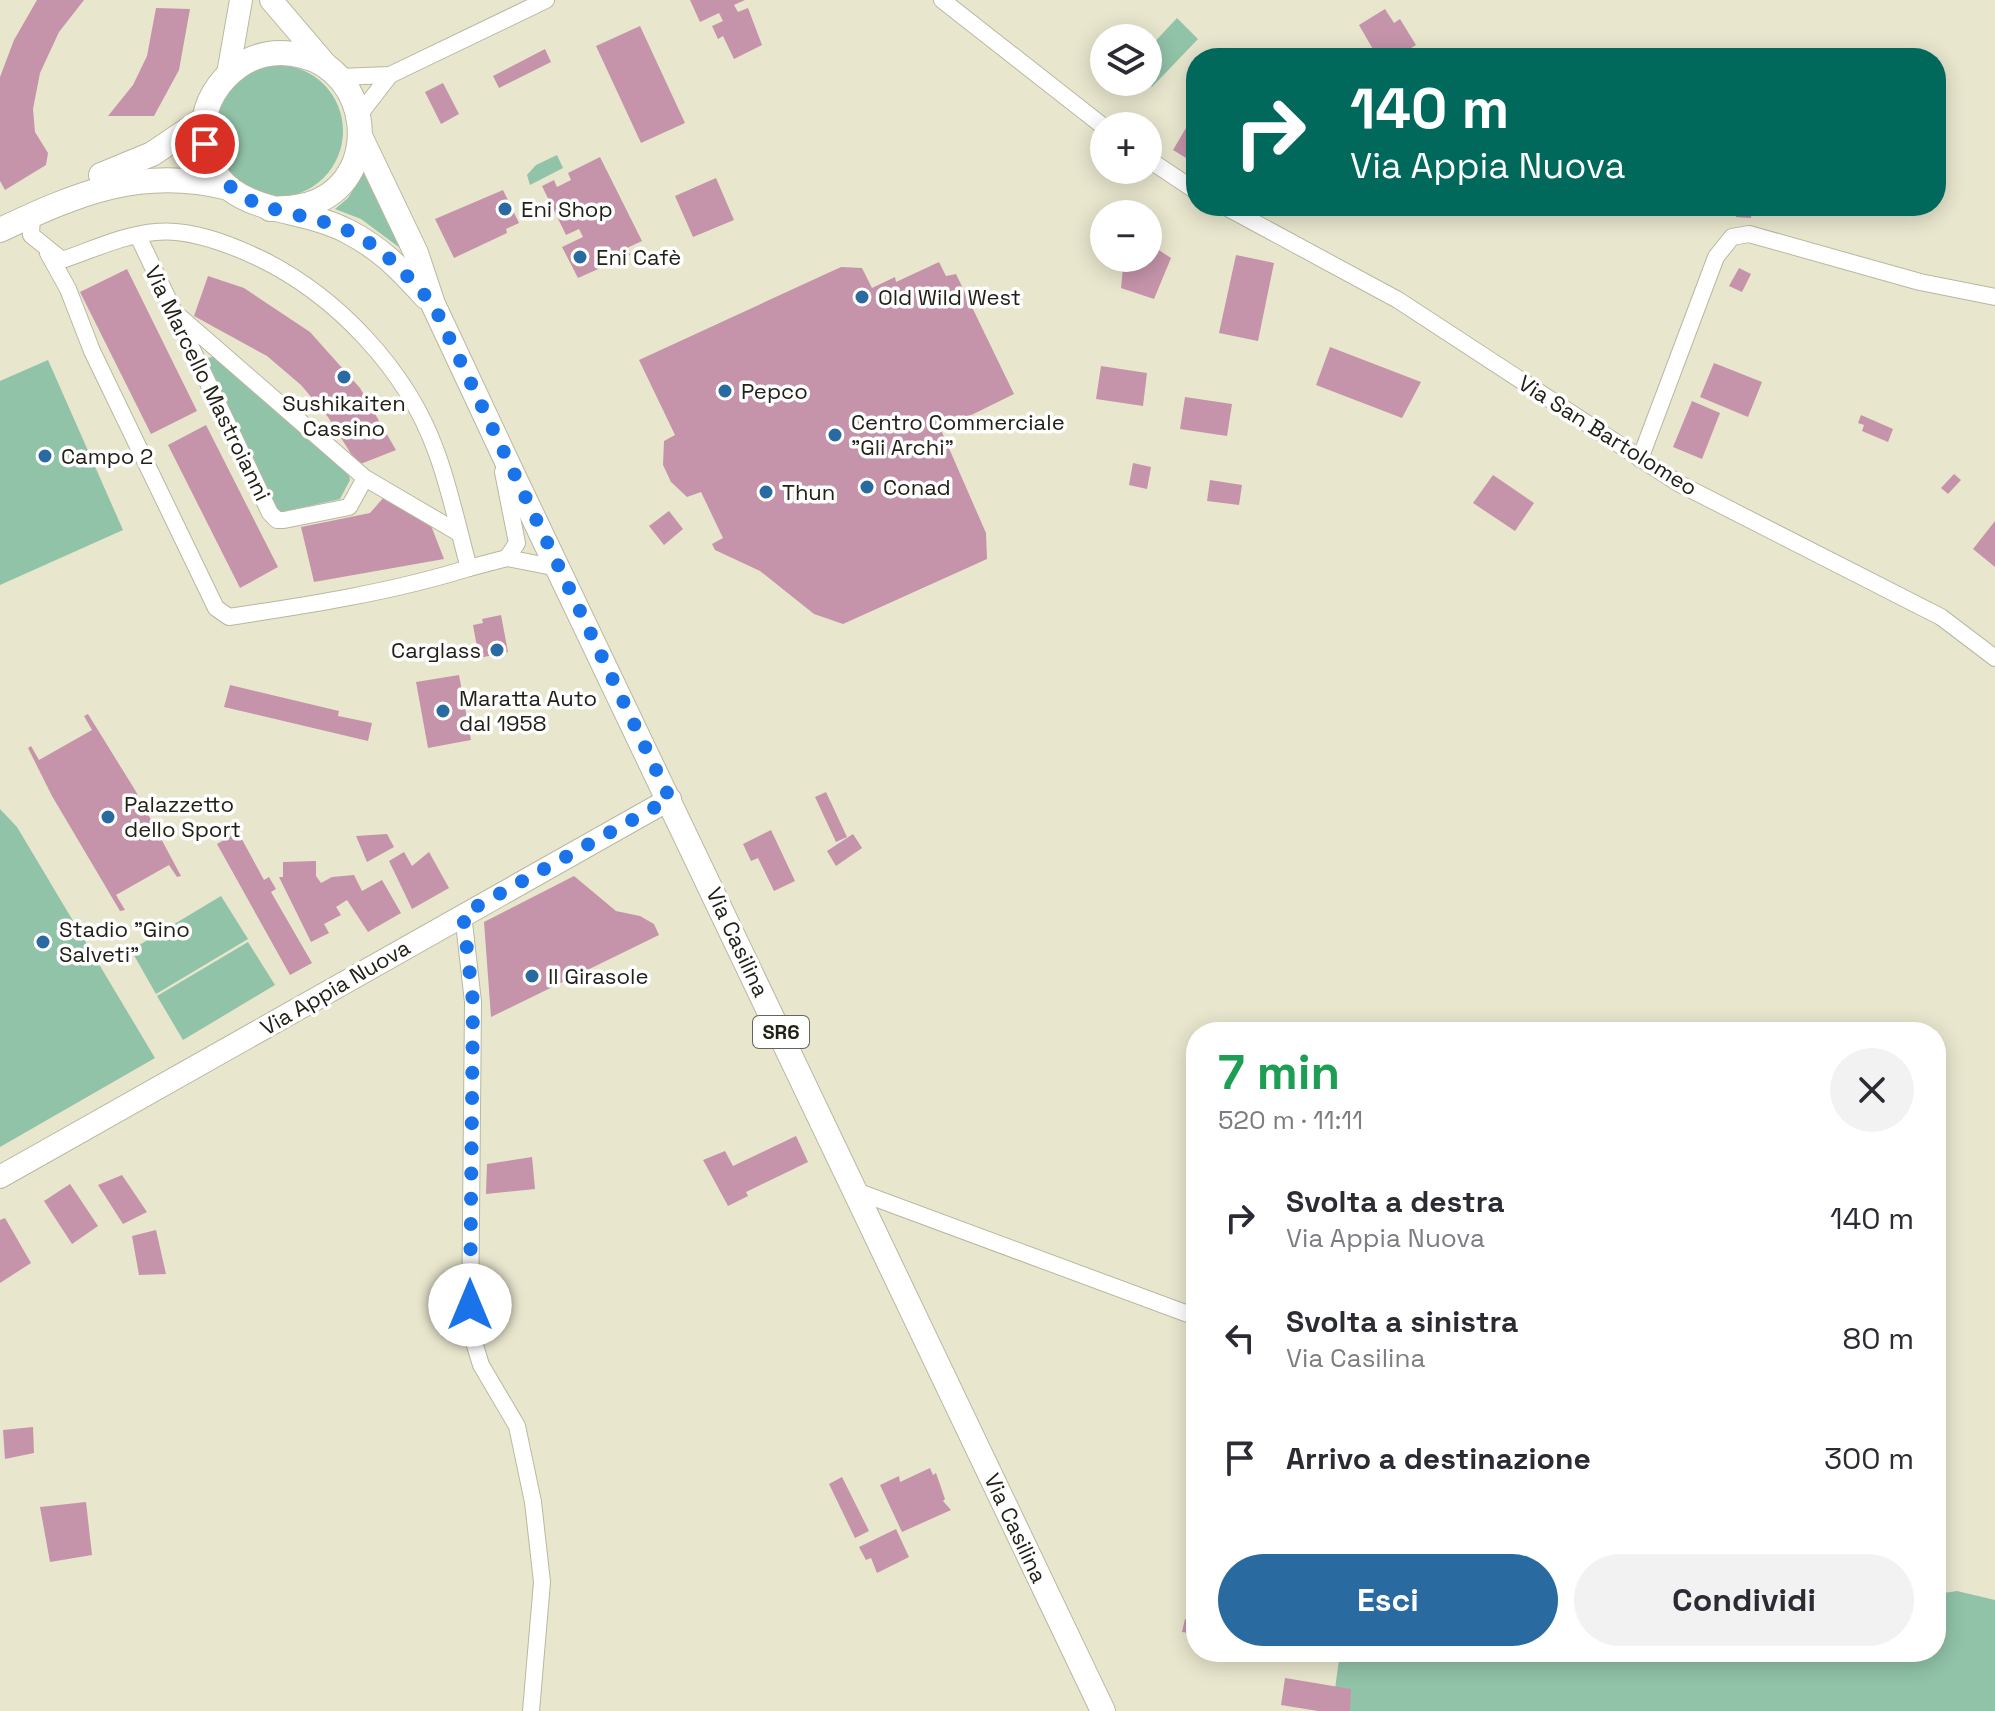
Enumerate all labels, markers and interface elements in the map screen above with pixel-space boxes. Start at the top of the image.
map controls [1090,24,1162,272]
button: layers [1090,24,1162,96]
text: 140 m [1350,73,1509,144]
icon: right [1218,80,1322,184]
pin [171,110,239,178]
button: + [1090,112,1162,184]
icon: arrive [183,122,227,166]
text: Via Appia Nuova [1350,143,1625,189]
place label: Eni Shop [521,195,613,223]
marker: Eni Shop [496,200,514,218]
button: − [1090,200,1162,272]
place label: Eni Cafè [596,243,681,271]
marker: Eni Cafè [571,248,589,266]
street label: Via Marcello Mastroianni [139,261,277,505]
place label: Old Wild West [878,283,1021,311]
marker: Old Wild West [853,288,871,306]
marker: Sushikaiten Cassino [335,368,353,386]
street label: Via San Bartolomeo [1513,369,1703,501]
place label: Pepco [741,377,808,405]
marker: Pepco [716,382,734,400]
place label: Sushikaiten Cassino [282,389,406,442]
place label: Centro Commerciale "Gli Archi" [851,408,1065,461]
marker: Centro Commerciale "Gli Archi" [826,426,844,444]
place label: Campo 2 [61,442,153,470]
marker: Campo 2 [36,447,54,465]
place label: Conad [883,473,951,501]
place label: Thun [782,478,835,506]
marker: Conad [858,478,876,496]
marker: Thun [757,483,775,501]
place label: Carglass [391,636,481,664]
marker: Carglass [488,641,506,659]
place label: Maratta Auto dal 1958 [459,684,597,737]
marker: Maratta Auto dal 1958 [434,702,452,720]
place label: Palazzetto dello Sport [124,790,241,843]
marker: Palazzetto dello Sport [99,808,117,826]
street label: Via Casilina [700,883,776,1002]
place label: Stadio "Gino Salveti" [59,915,190,968]
marker: Stadio "Gino Salveti" [34,933,52,951]
street label: Via Appia Nuova [255,933,415,1041]
place label: Il Girasole [548,962,648,990]
marker: Il Girasole [523,967,541,985]
road number: SR6 [753,1016,809,1048]
text: 7 min [1218,1042,1340,1103]
button: close [1830,1048,1914,1132]
text: 520 m · 11:11 [1218,1103,1363,1137]
text: Svolta a destra [1286,1182,1505,1221]
icon: right [1218,1196,1262,1240]
text: 140 m [1830,1199,1914,1238]
text: Via Appia Nuova [1286,1221,1485,1255]
position arrow [428,1263,512,1347]
text: Svolta a sinistra [1286,1302,1518,1341]
icon: left [1218,1316,1262,1360]
text: 80 m [1843,1319,1914,1358]
text: Via Casilina [1286,1341,1425,1375]
icon: arrive [1218,1436,1262,1480]
text: Arrivo a destinazione [1286,1439,1591,1478]
text: 300 m [1824,1439,1914,1478]
street label: Via Casilina [978,1469,1054,1588]
button: Esci [1218,1554,1558,1646]
button: Condividi [1574,1554,1914,1646]

